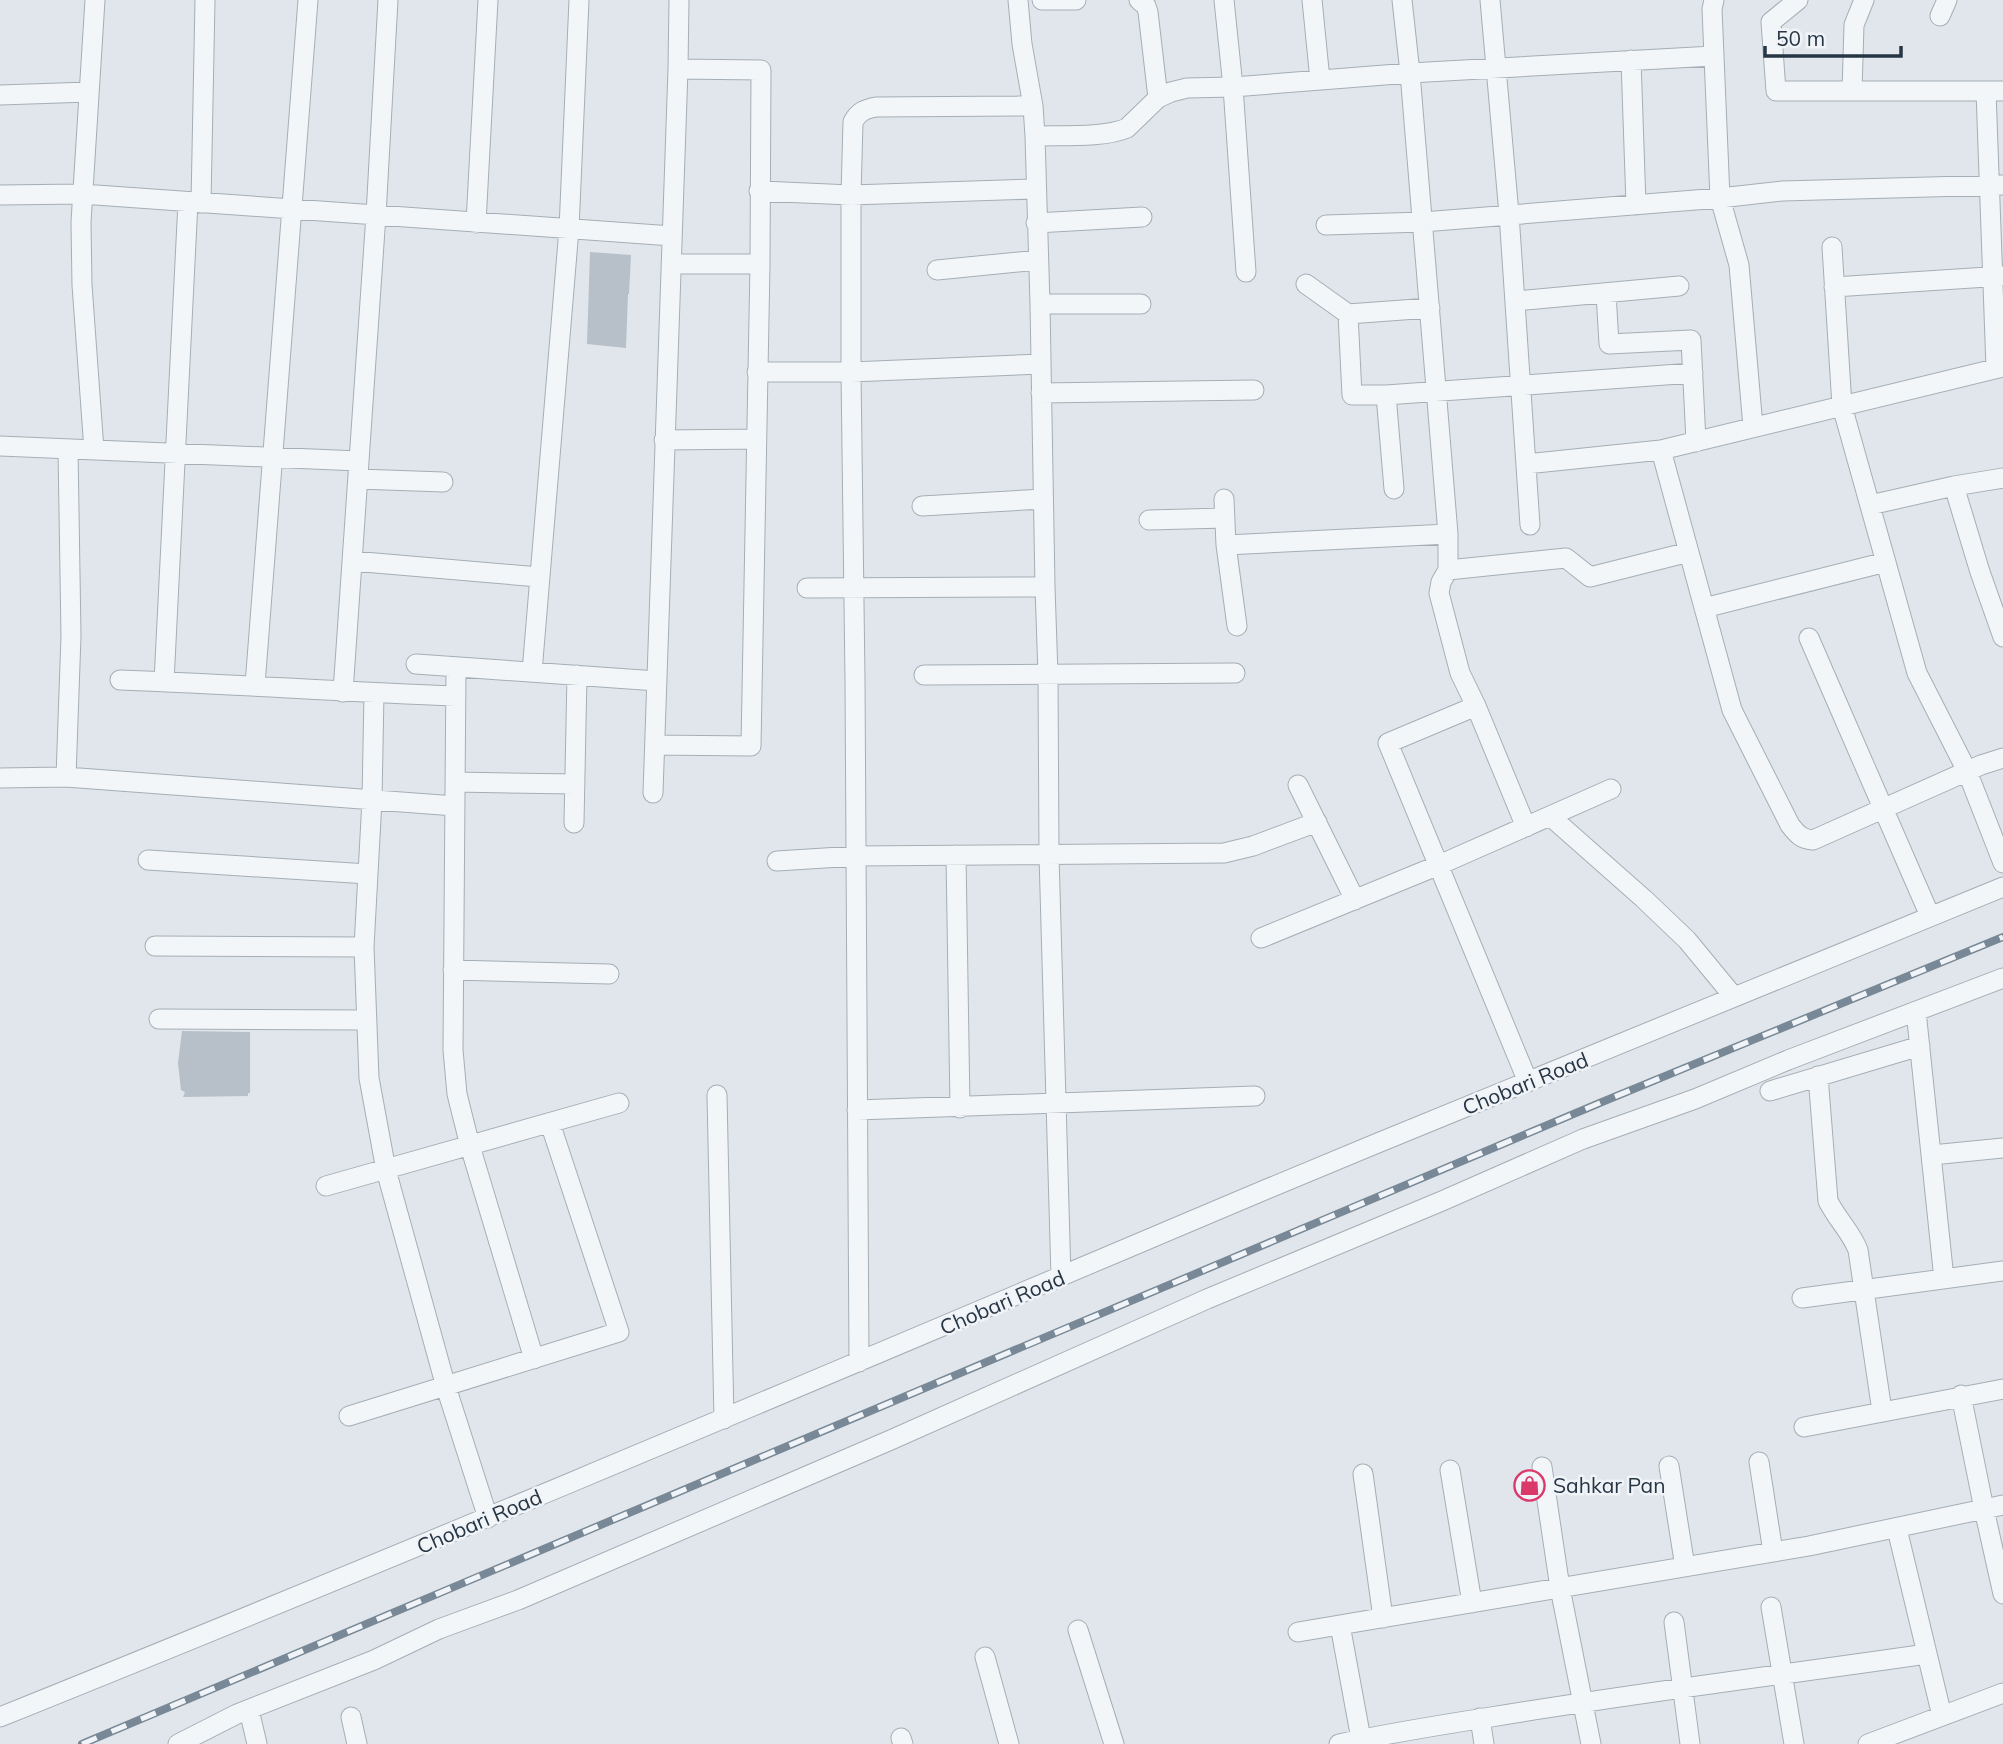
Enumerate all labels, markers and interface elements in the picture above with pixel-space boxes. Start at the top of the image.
scale bar [1765,14,1902,58]
text: 50 m [1776,25,1825,51]
street label: Chobari Road [1458,1046,1592,1120]
street label: Chobari Road [935,1264,1069,1340]
shop icon: Sahkar Pan [1513,1468,1547,1502]
place label: Sahkar Pan [1553,1472,1665,1498]
street label: Chobari Road [412,1483,546,1559]

